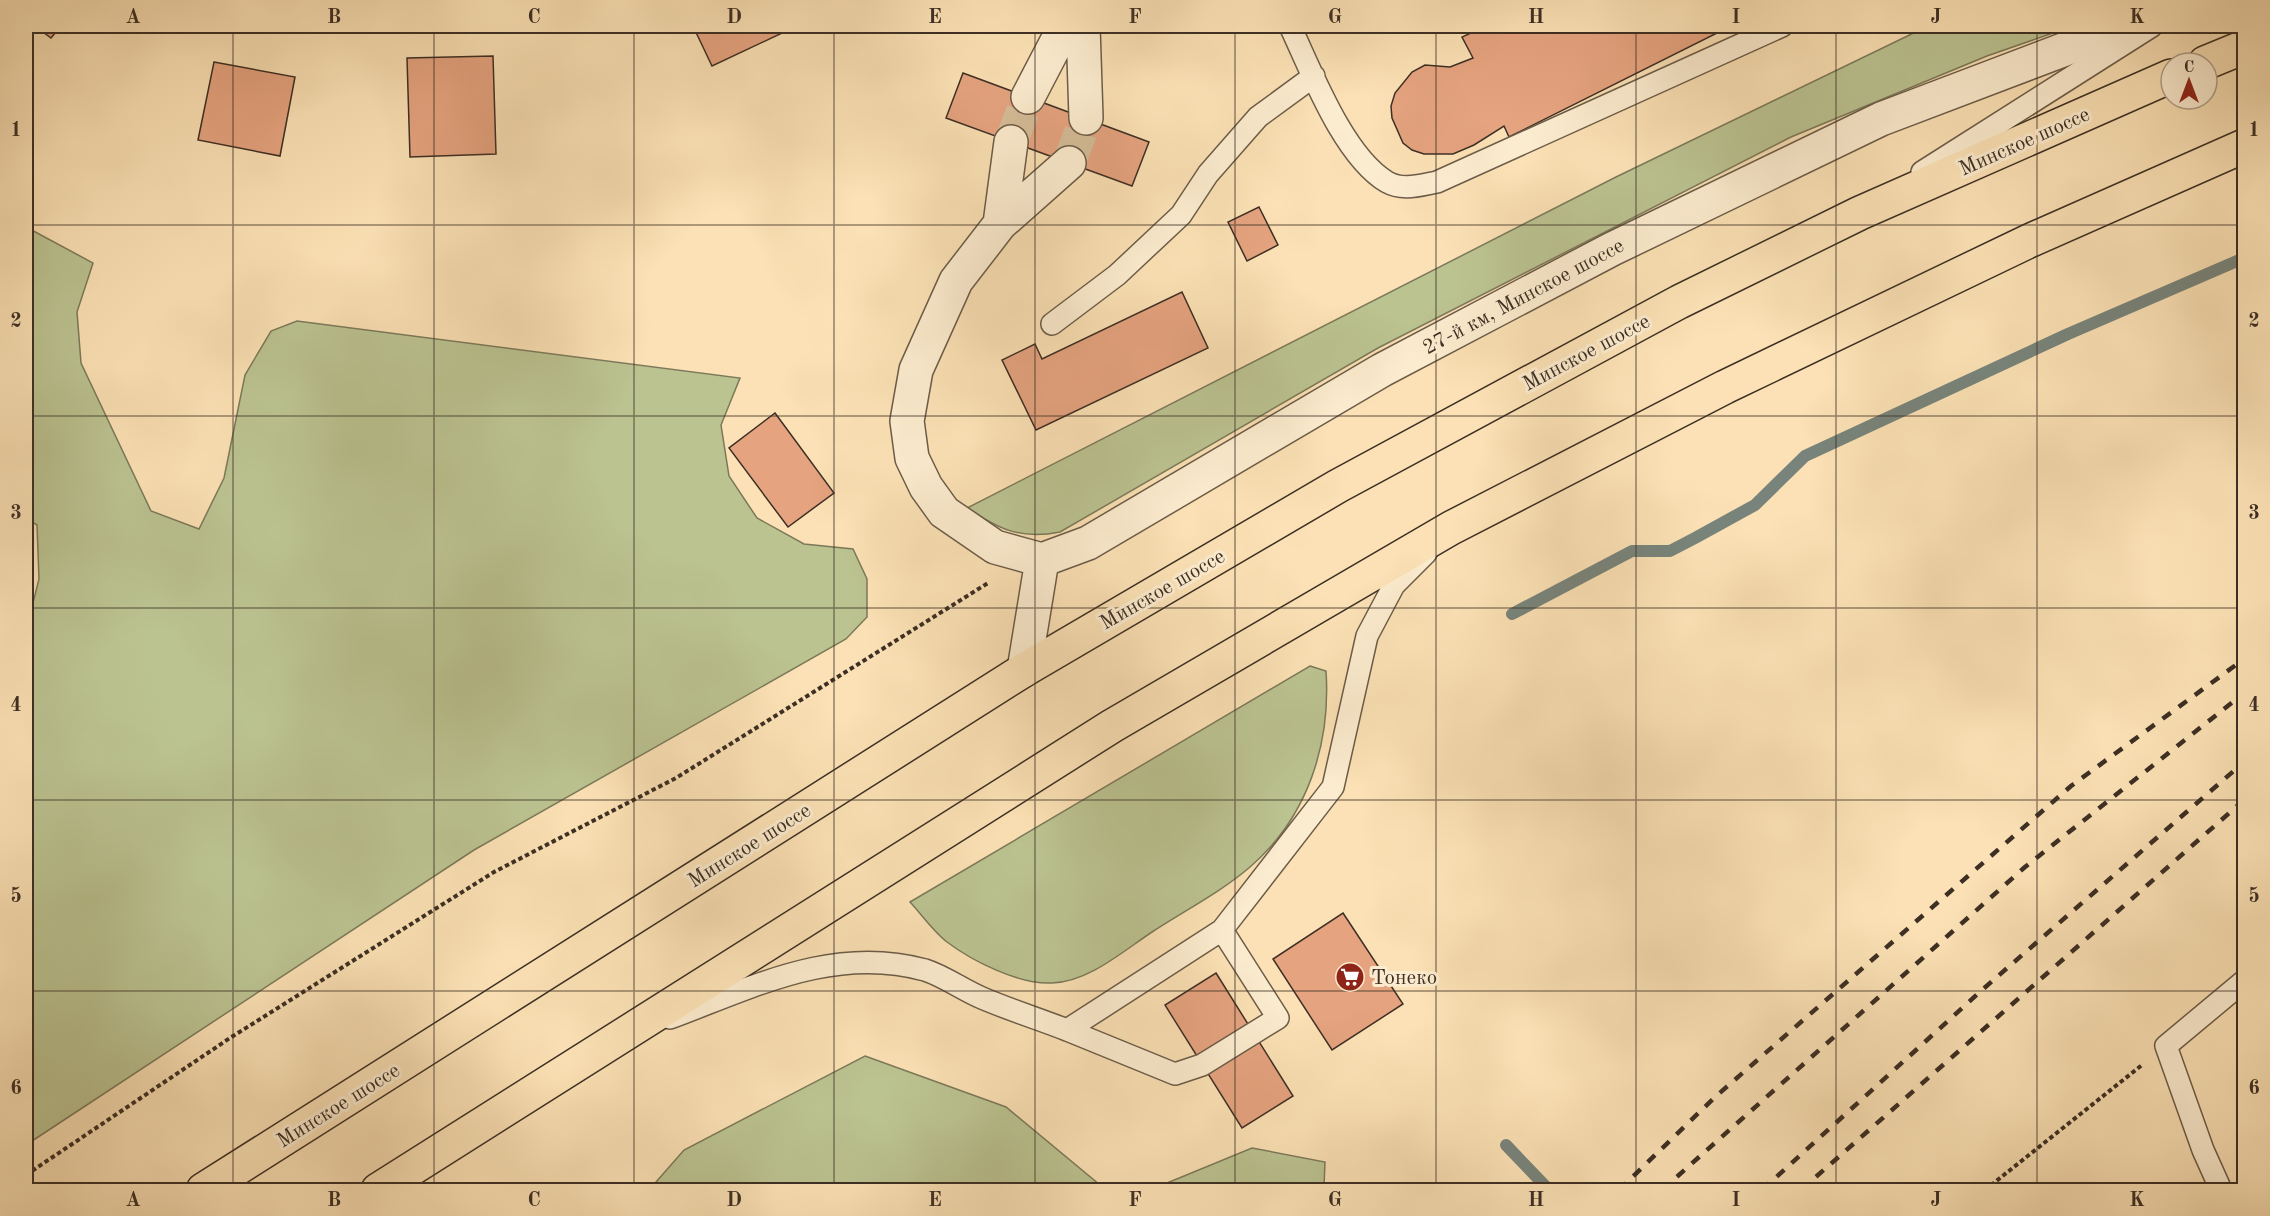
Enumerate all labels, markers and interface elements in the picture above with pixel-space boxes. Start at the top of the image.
text: A [125,8,141,28]
text: B [327,8,341,28]
text: C [527,8,541,28]
text: D [726,8,742,28]
text: E [928,8,942,28]
text: F [1128,8,1142,28]
text: G [1328,8,1342,28]
text: H [1528,8,1544,28]
text: I [1732,8,1740,28]
text: J [1931,8,1942,28]
text: K [2129,8,2145,28]
north arrow [2159,51,2219,111]
text: С [2184,60,2194,76]
street label: Минское шоссе [1956,104,2093,181]
text: 1 [10,121,22,141]
text: 1 [2248,121,2260,141]
street label: 27-й км, Минское шоссе [1418,232,1628,360]
street label: Минское шоссе [1518,308,1654,396]
text: 2 [10,312,22,332]
text: 2 [2248,312,2260,332]
text: 3 [10,504,22,524]
text: 3 [2248,504,2260,524]
street label: Минское шоссе [1097,546,1229,635]
text: 4 [10,696,22,716]
text: 4 [2248,696,2260,716]
street label: Минское шоссе [685,800,815,892]
text: 5 [10,886,22,907]
text: 5 [2248,886,2260,907]
supermarket icon: Тонеко [1334,961,1366,993]
place label: Тонеко [1371,968,1437,989]
street label: Минское шоссе [274,1060,404,1152]
text: 6 [10,1079,22,1099]
text: 6 [2248,1079,2260,1099]
text: A [125,1191,141,1211]
text: B [327,1191,341,1211]
text: C [527,1191,541,1211]
text: D [726,1191,742,1211]
text: E [928,1191,942,1211]
text: F [1128,1191,1142,1211]
text: G [1328,1191,1342,1211]
text: H [1528,1191,1544,1211]
text: I [1732,1191,1740,1211]
text: J [1931,1191,1942,1211]
text: K [2129,1191,2145,1211]

